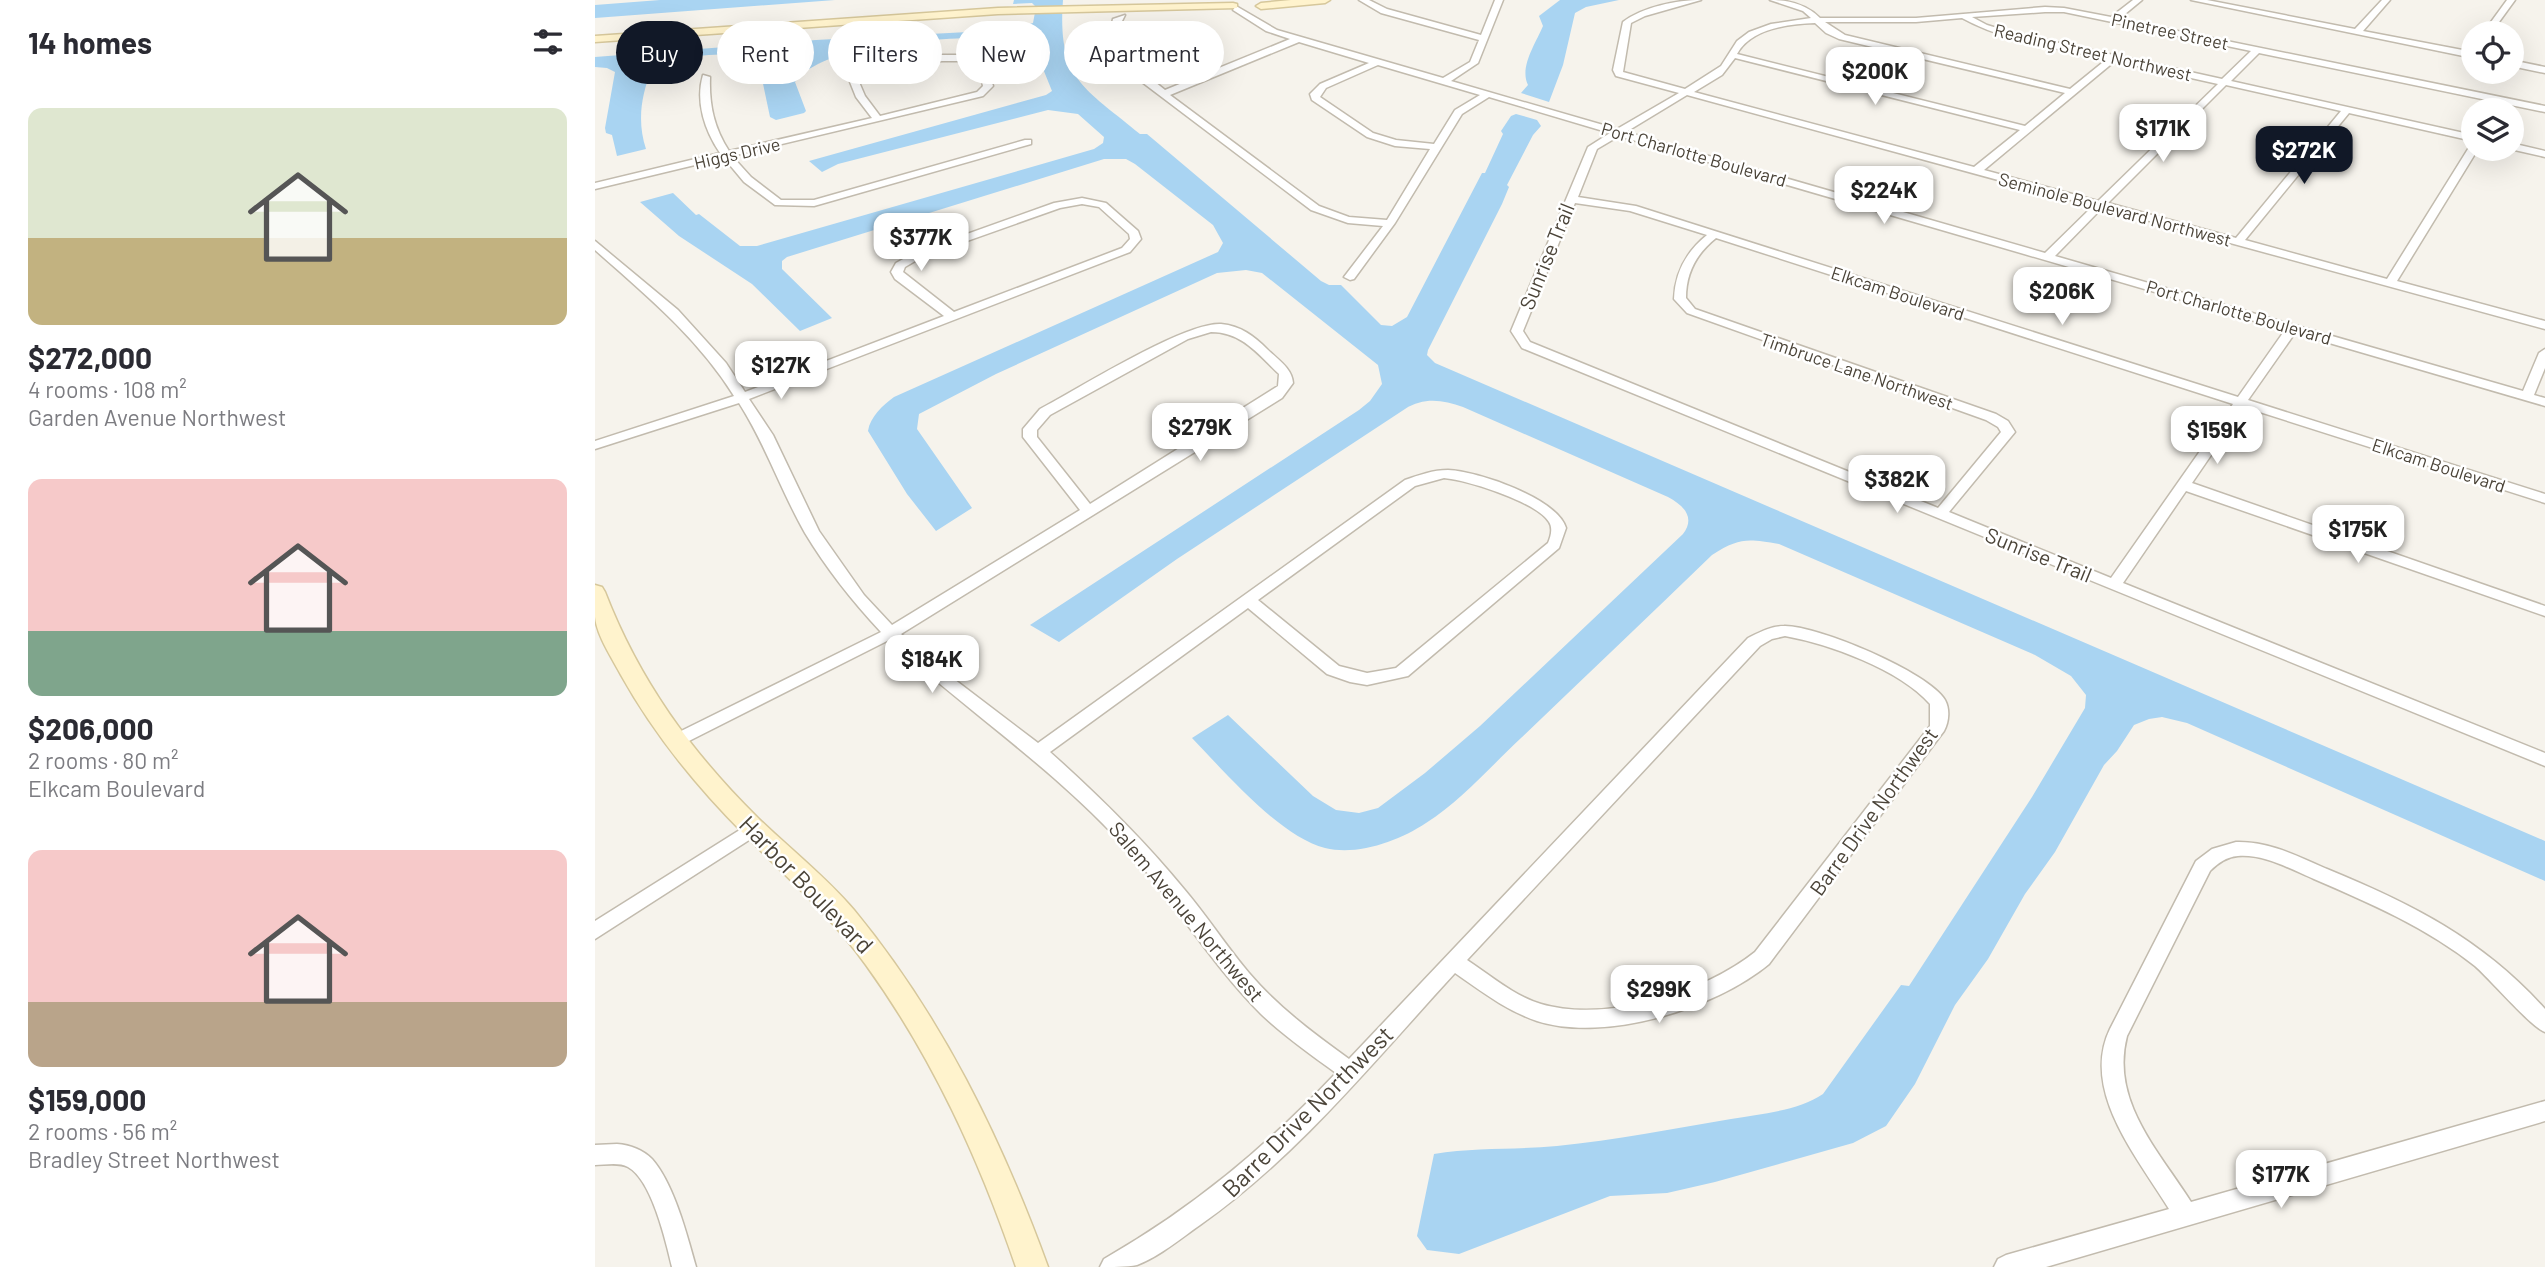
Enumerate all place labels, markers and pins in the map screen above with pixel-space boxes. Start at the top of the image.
pin: $200K [1826,48,1924,107]
pin: $171K [2114,104,2212,164]
pin: $272K [2255,127,2353,186]
pin: $224K [1835,166,1933,226]
pin: $377K [872,214,970,273]
pin: $206K [2013,268,2111,327]
pin: $127K [732,342,830,401]
pin: $279K [1151,404,1249,463]
pin: $159K [2168,406,2266,466]
pin: $382K [1848,456,1946,515]
pin: $175K [2309,505,2407,565]
pin: $184K [883,636,981,695]
pin: $299K [1610,965,1708,1025]
pin: $177K [2232,1150,2330,1210]

